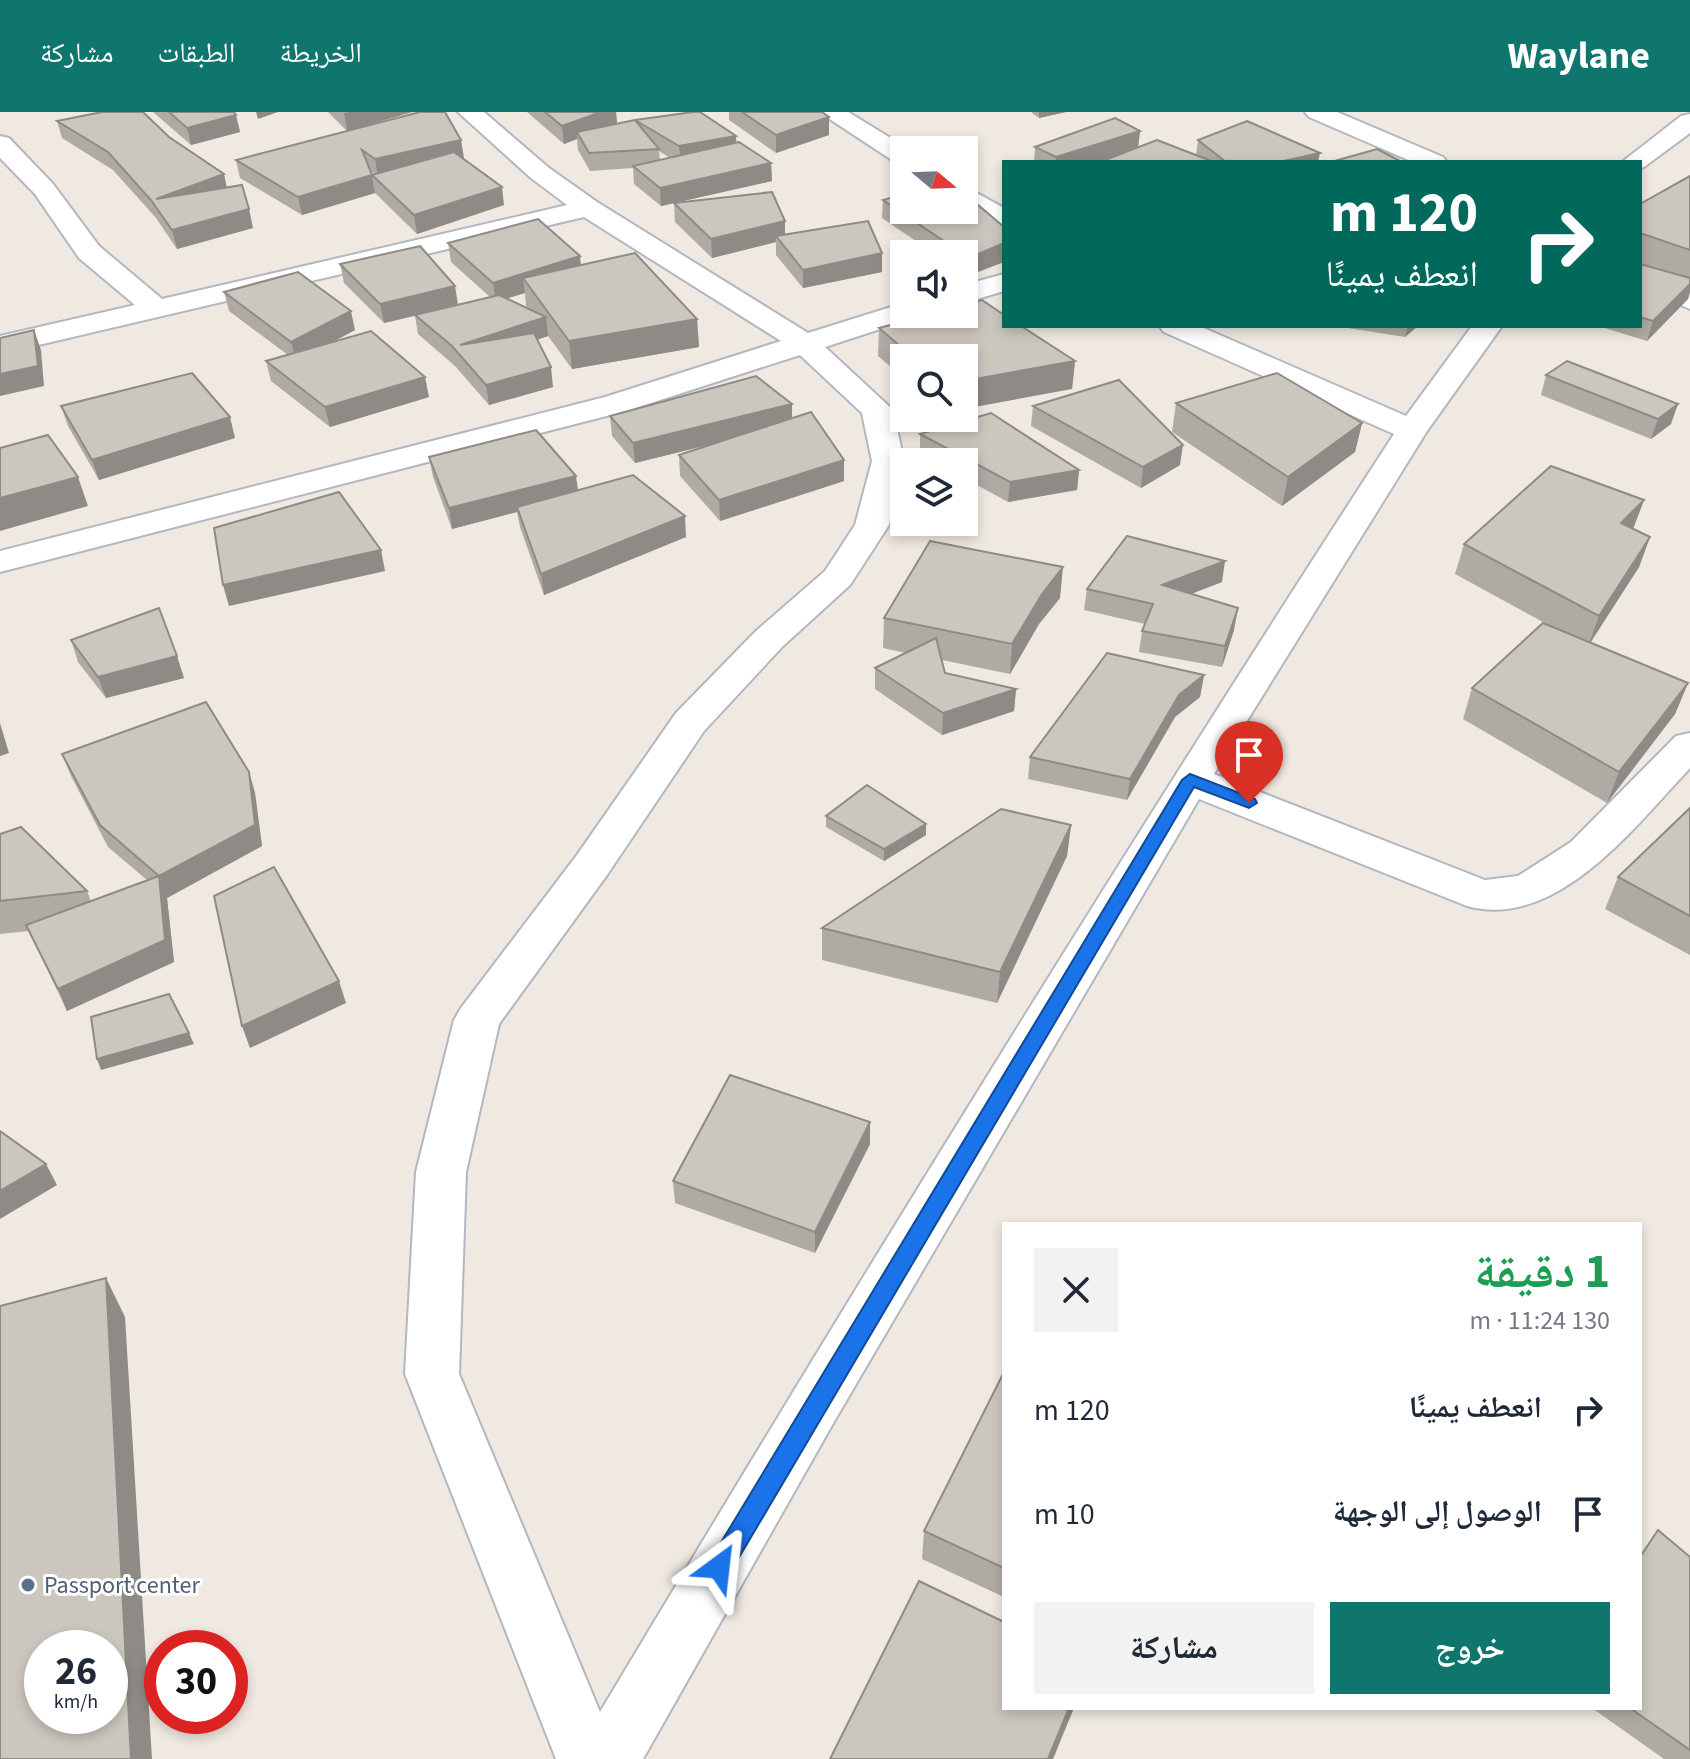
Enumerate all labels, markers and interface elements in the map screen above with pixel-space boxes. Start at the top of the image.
text: Waylane [1507,29,1650,83]
text: مشاركة [40,33,114,73]
text: الطبقات [158,33,235,73]
text: الخريطة [279,33,362,73]
north arrow [890,136,978,224]
map controls [890,136,978,536]
text: 120 m [1330,174,1478,253]
icon: right [1506,192,1610,296]
button: sound [890,240,978,328]
text: انعطف يمينًا [1326,249,1478,300]
button: search [890,344,978,432]
button: layers [890,448,978,536]
pin [1215,721,1283,803]
icon: arrive [1227,733,1271,777]
text: 1 دقيقة [1474,1238,1610,1306]
button: close [1034,1248,1118,1332]
text: 130 m · 11:24 [1469,1302,1610,1339]
text: انعطف يمينًا [1409,1386,1542,1429]
icon: right [1566,1388,1610,1432]
text: 120 m [1034,1389,1110,1432]
text: الوصول إلى الوجهة [1333,1490,1542,1533]
icon: arrive [1566,1492,1610,1536]
text: 10 m [1034,1493,1095,1536]
position arrow [677,1525,761,1609]
place label: Passport center [44,1568,200,1603]
marker: Passport center [19,1576,37,1594]
button: مشاركة [1034,1602,1314,1694]
button: خروج [1330,1602,1610,1694]
speed limit sign: 30 [144,1630,248,1734]
text: 26 [55,1643,97,1700]
text: km/h [54,1688,98,1716]

